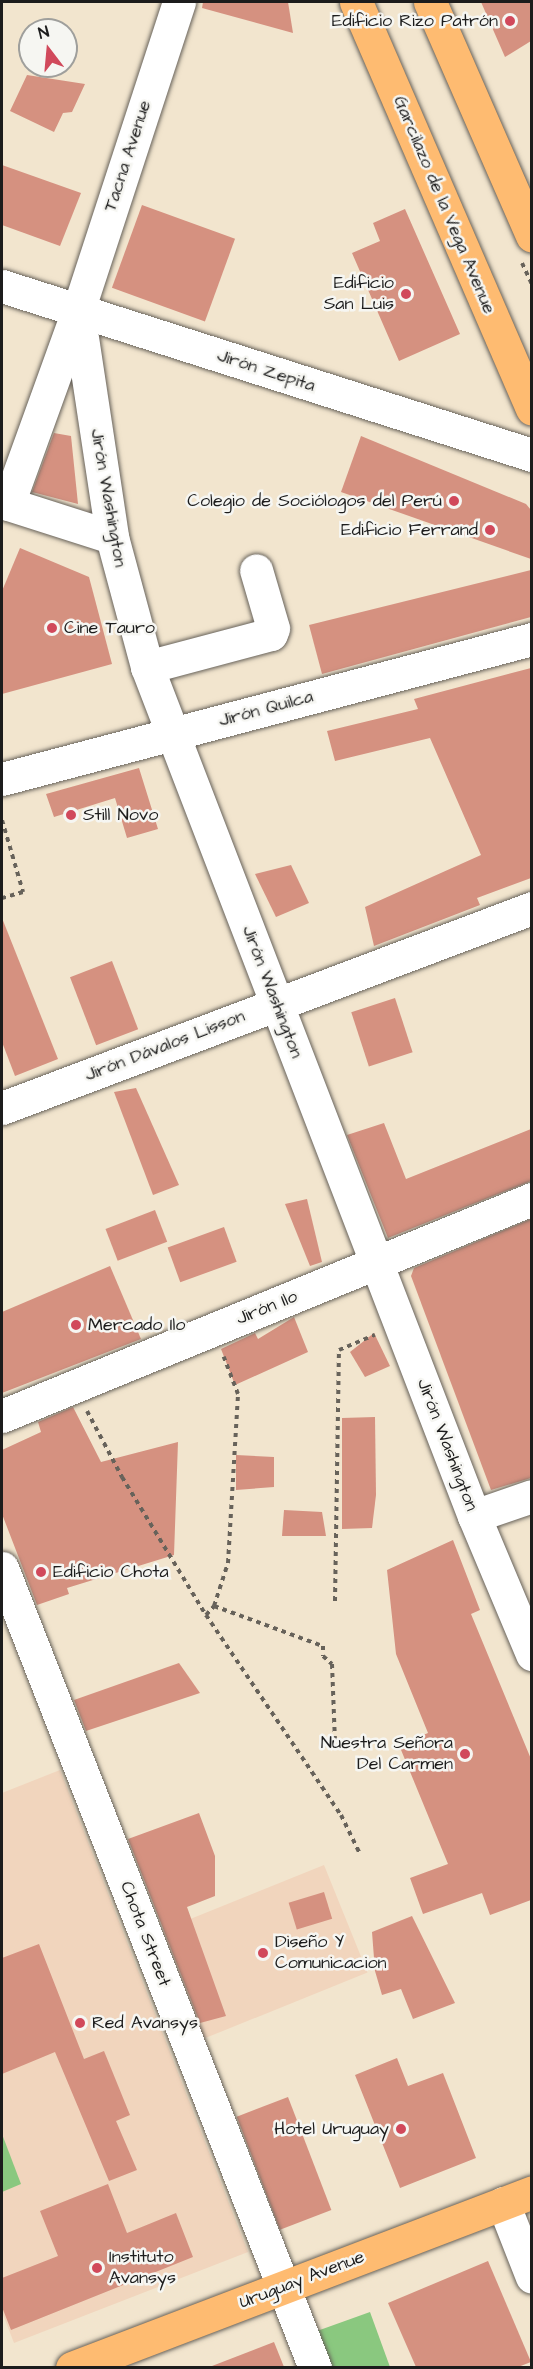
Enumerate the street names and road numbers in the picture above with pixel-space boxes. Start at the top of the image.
street label: Garcilazo de la Vega Avenue [388,93,500,317]
street label: Tacna Avenue [100,98,156,214]
street label: Jirón Zepita [214,345,318,397]
street label: Jirón Washington [85,427,131,569]
street label: Jirón Quilca [217,686,315,732]
street label: Jirón Washington [237,923,307,1061]
street label: Jirón Dávalos Lisson [82,1006,248,1086]
street label: Jirón Ilo [233,1286,301,1330]
street label: Jirón Washington [412,1376,482,1514]
street label: Chota Street [115,1878,175,1990]
street label: Uruguay Avenue [236,2246,368,2314]

